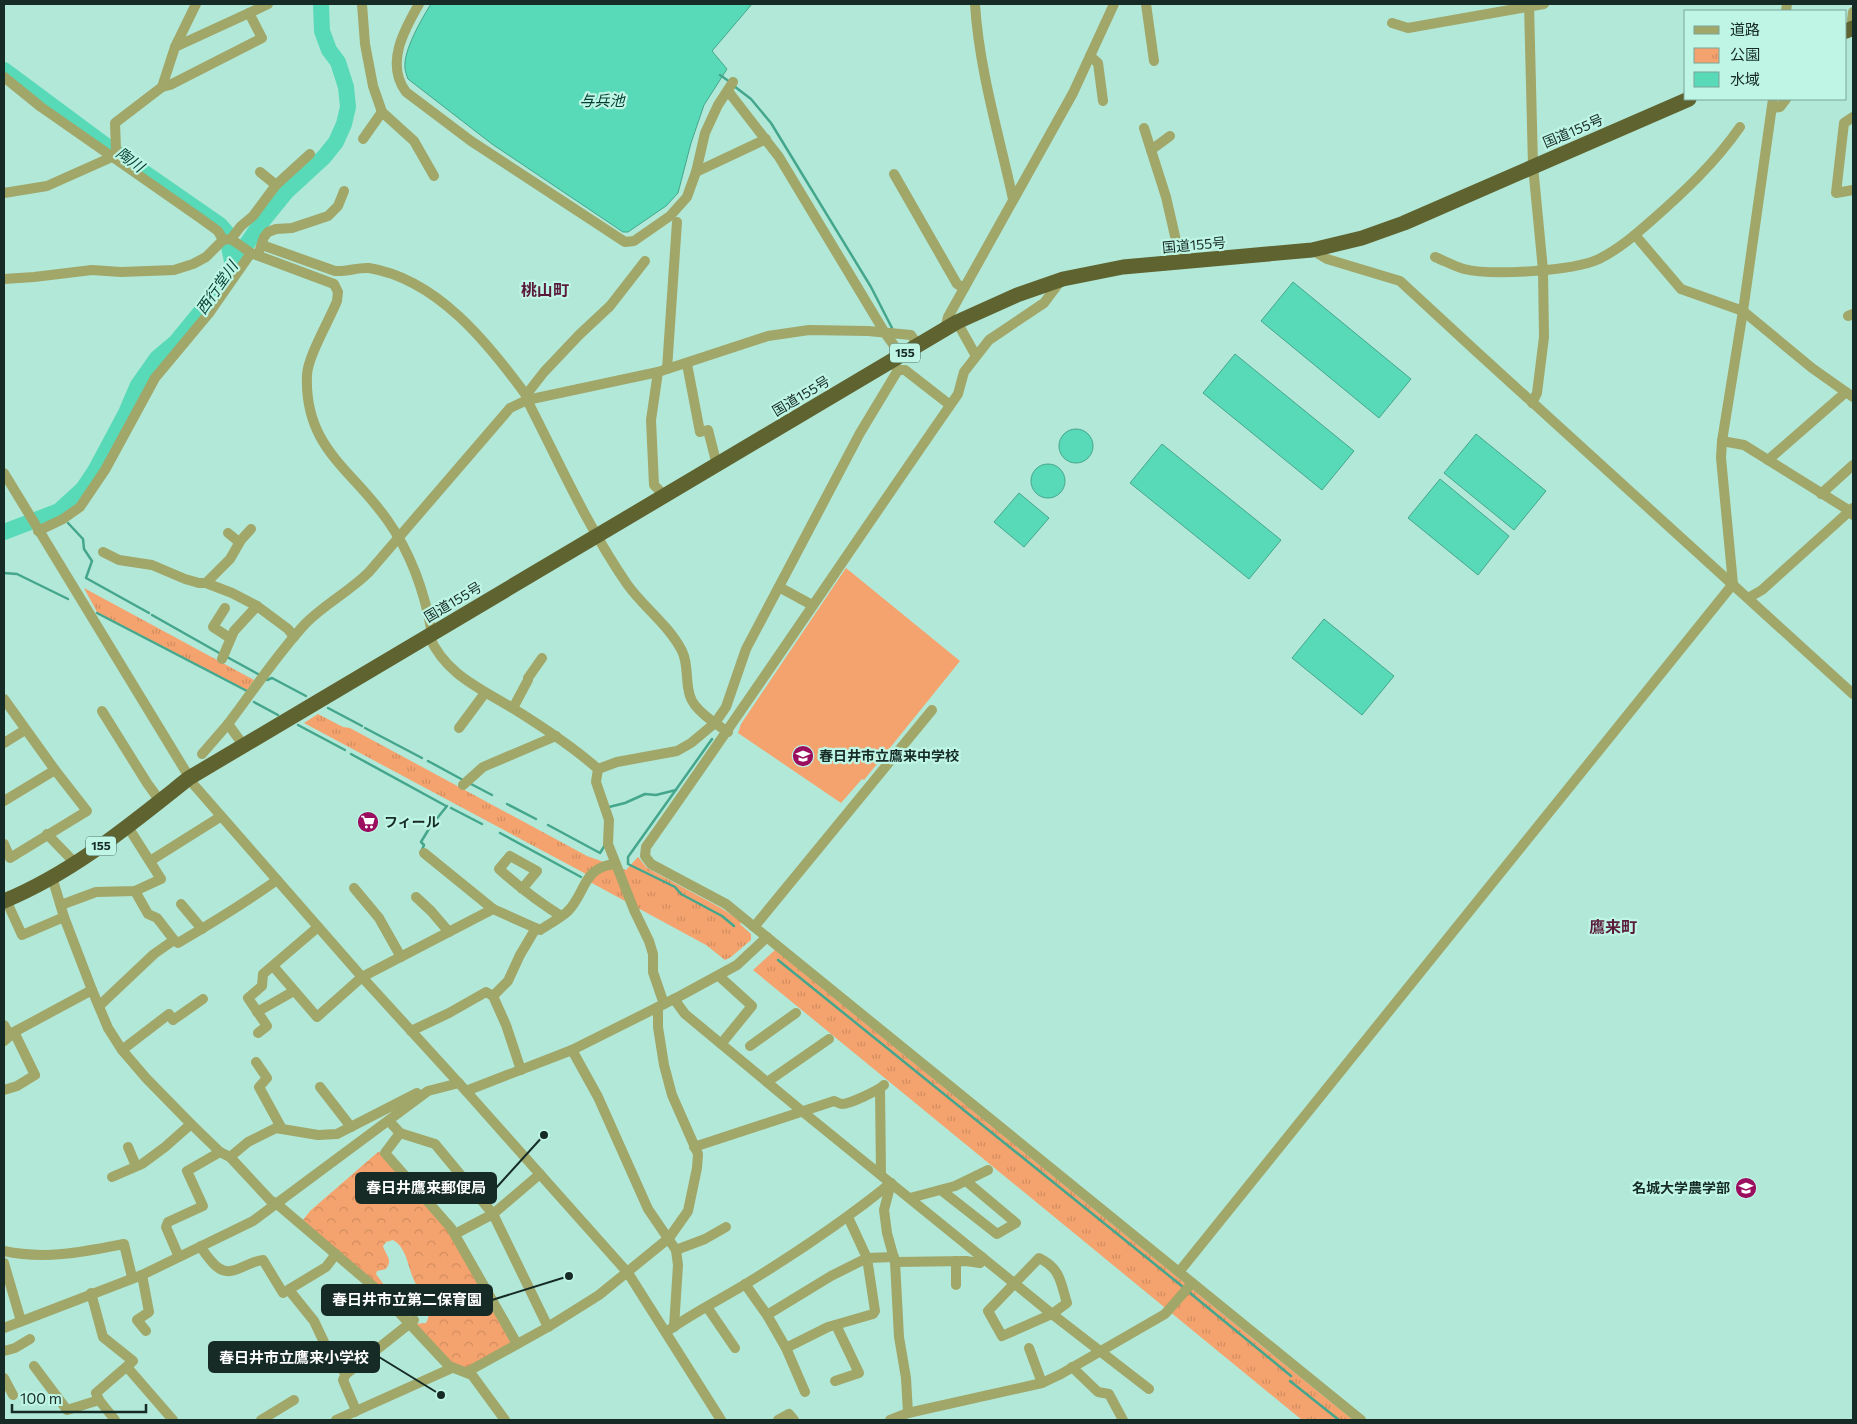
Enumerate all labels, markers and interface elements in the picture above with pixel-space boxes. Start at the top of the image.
legend [1684,10,1847,100]
text: 道路 [1730,20,1760,38]
text: 公園 [1730,45,1760,63]
text: 水域 [1730,70,1760,88]
water label: 与兵池 [579,91,626,109]
street label: 国道155号 [1540,110,1606,151]
water label: 陶川 [113,143,150,176]
street label: 国道155号 [1161,233,1227,256]
water label: 西行堂川 [192,256,242,317]
district label: 桃山町 [521,280,569,299]
road number: 155 [890,343,920,362]
street label: 国道155号 [769,372,833,419]
street label: 国道155号 [421,578,485,625]
school or university icon: 春日井市立鷹来中学校 [791,744,815,768]
place label: 春日井市立鷹来中学校 [819,747,959,764]
supermarket icon: フィール [356,810,380,834]
place label: フィール [384,813,440,830]
road number: 155 [86,836,116,856]
district label: 鷹来町 [1589,917,1637,936]
callout: 春日井鷹来郵便局 [356,1173,496,1203]
school or university icon: 名城大学農学部 [1734,1176,1758,1200]
text: 春日井鷹来郵便局 [366,1178,486,1196]
place label: 名城大学農学部 [1632,1179,1730,1196]
callout: 春日井市立第二保育園 [322,1285,492,1315]
text: 春日井市立第二保育園 [332,1290,482,1308]
callout: 春日井市立鷹来小学校 [209,1342,379,1372]
text: 春日井市立鷹来小学校 [219,1348,369,1366]
scale bar [12,1382,146,1414]
text: 100 m [20,1389,62,1407]

